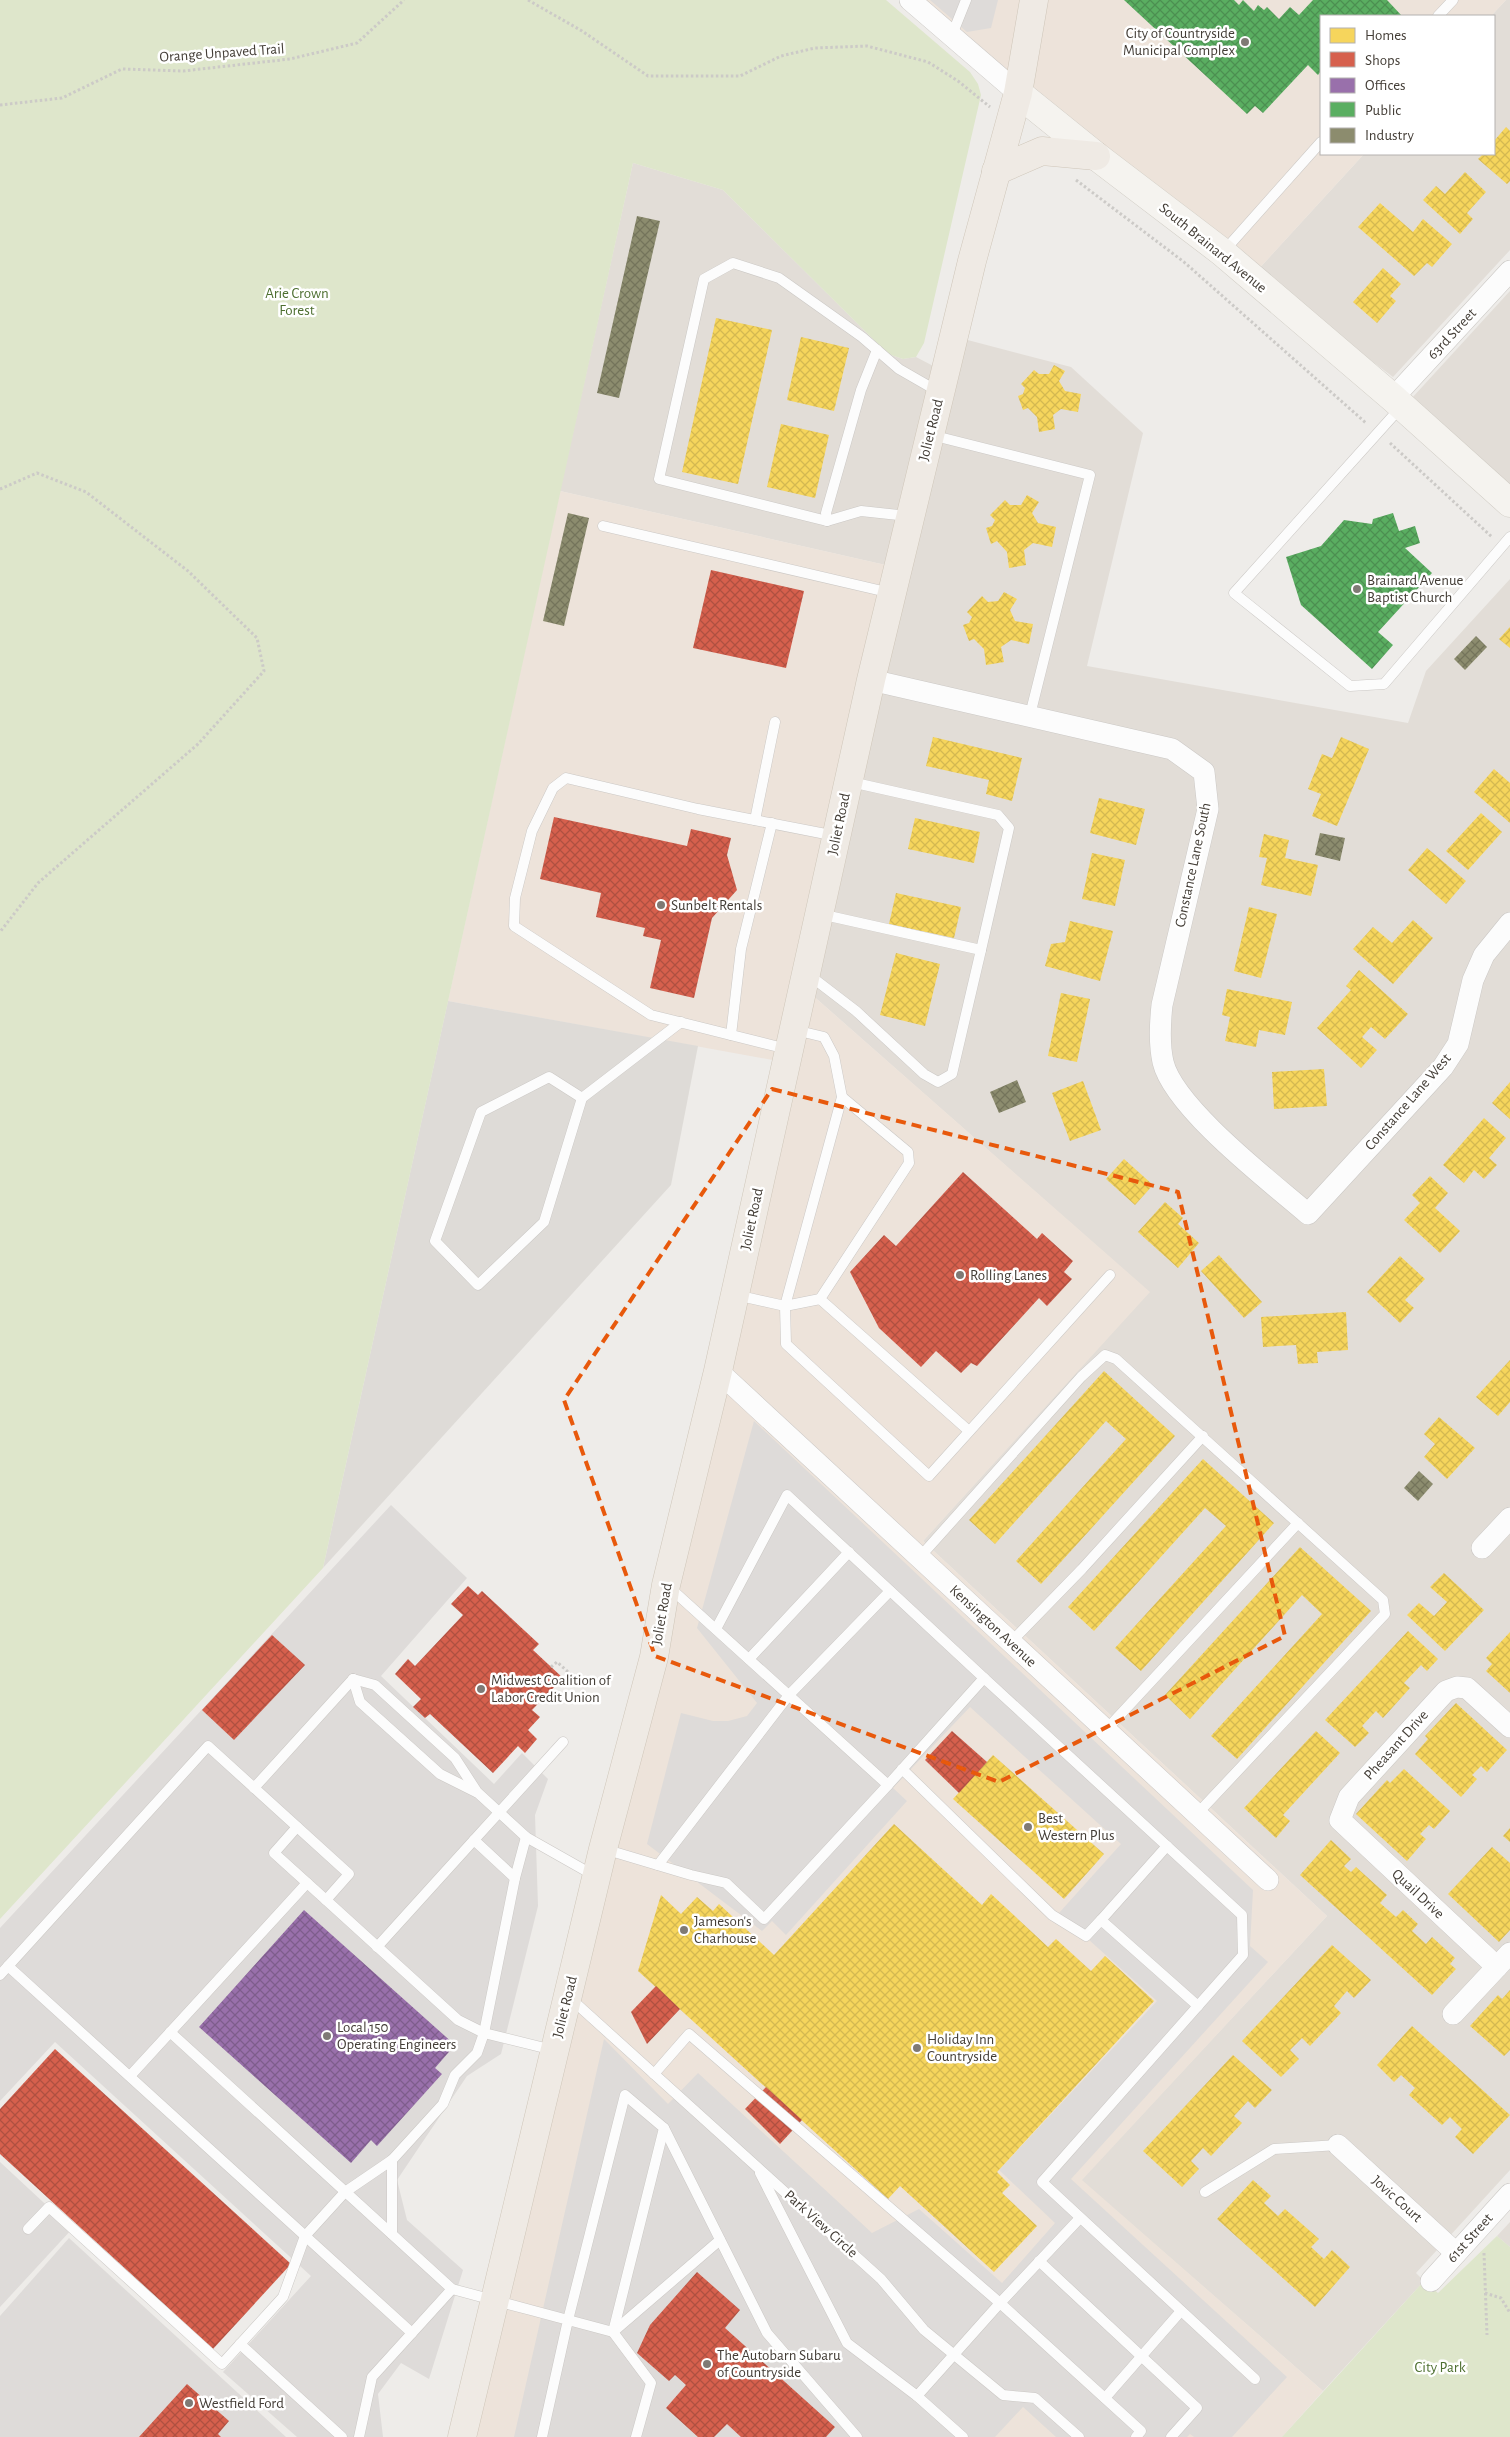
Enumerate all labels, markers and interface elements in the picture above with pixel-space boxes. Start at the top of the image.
legend [1320,15,1495,155]
place label: City of Countryside Municipal Complex [1123,26,1235,58]
text: Homes [1365,28,1407,43]
marker: City of Countryside Municipal Complex [1239,36,1251,48]
street label: Orange Unpaved Trail [159,41,285,65]
text: Shops [1365,53,1400,68]
text: Offices [1365,78,1406,93]
text: Public [1365,103,1401,118]
text: Industry [1365,128,1414,143]
street label: South Brainard Avenue [1156,200,1270,296]
park label: Arie Crown Forest [265,286,329,318]
street label: 63rd Street [1425,305,1479,362]
street label: Joliet Road [916,397,946,462]
place label: Brainard Avenue Baptist Church [1367,573,1464,605]
marker: Brainard Avenue Baptist Church [1351,583,1363,595]
street label: Joliet Road [825,791,853,856]
street label: Constance Lane South [1172,801,1214,929]
place label: Sunbelt Rentals [671,898,762,913]
marker: Sunbelt Rentals [655,899,667,911]
street label: Constance Lane West [1362,1051,1454,1153]
street label: Joliet Road [738,1186,766,1251]
place label: Rolling Lanes [970,1268,1047,1283]
marker: Rolling Lanes [954,1269,966,1281]
street label: Joliet Road [649,1581,675,1646]
street label: Kensington Avenue [947,1582,1039,1670]
place label: Midwest Coalition of Labor Credit Union [491,1673,612,1705]
marker: Midwest Coalition of Labor Credit Union [475,1683,487,1695]
street label: Pheasant Drive [1361,1707,1431,1783]
place label: Best Western Plus [1038,1811,1114,1843]
marker: Best Western Plus [1022,1821,1034,1833]
street label: Quail Drive [1389,1866,1447,1922]
place label: Jameson's Charhouse [694,1914,757,1946]
marker: Jameson's Charhouse [678,1924,690,1936]
street label: Joliet Road [550,1974,580,2039]
place label: Local 150 Operating Engineers [337,2020,456,2052]
marker: Local 150 Operating Engineers [321,2030,333,2042]
place label: Holiday Inn Countryside [927,2032,997,2064]
marker: Holiday Inn Countryside [911,2042,923,2054]
street label: Jovic Court [1369,2173,1425,2225]
street label: Park View Circle [782,2187,860,2261]
street label: 61st Street [1444,2210,1496,2265]
place label: The Autobarn Subaru of Countryside [717,2348,841,2380]
marker: The Autobarn Subaru of Countryside [701,2358,713,2370]
park label: City Park [1415,2360,1466,2375]
place label: Westfield Ford [199,2396,284,2411]
marker: Westfield Ford [183,2397,195,2409]

